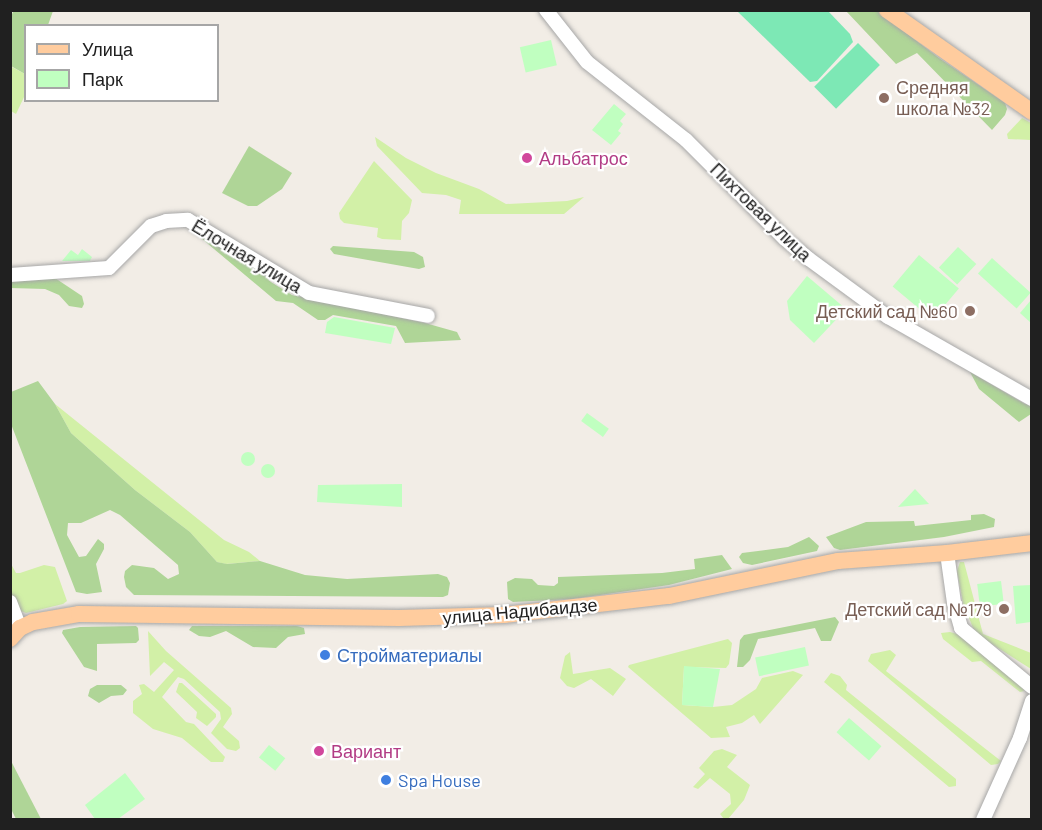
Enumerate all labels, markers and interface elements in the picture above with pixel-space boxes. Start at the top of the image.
legend [24,24,219,102]
text: Улица [82,38,133,60]
text: Парк [82,68,123,90]
place label: Средняя школа №32 [896,77,990,119]
marker: Средняя школа №32 [877,91,891,105]
place label: Альбатрос [539,147,628,169]
marker: Альбатрос [520,151,534,165]
street label: Пихтовая улица [706,158,816,266]
street label: Ёлочная улица [188,215,306,297]
place label: Детский сад №60 [816,300,958,322]
marker: Детский сад №60 [963,304,977,318]
street label: улица Надибаидзе [442,593,598,629]
place label: Детский сад №179 [845,598,992,620]
marker: Детский сад №179 [997,602,1011,616]
place label: Стройматериалы [337,644,482,666]
marker: Стройматериалы [318,648,332,662]
place label: Вариант [331,740,401,762]
marker: Вариант [312,744,326,758]
place label: Spa House [398,769,481,791]
marker: Spa House [379,773,393,787]

